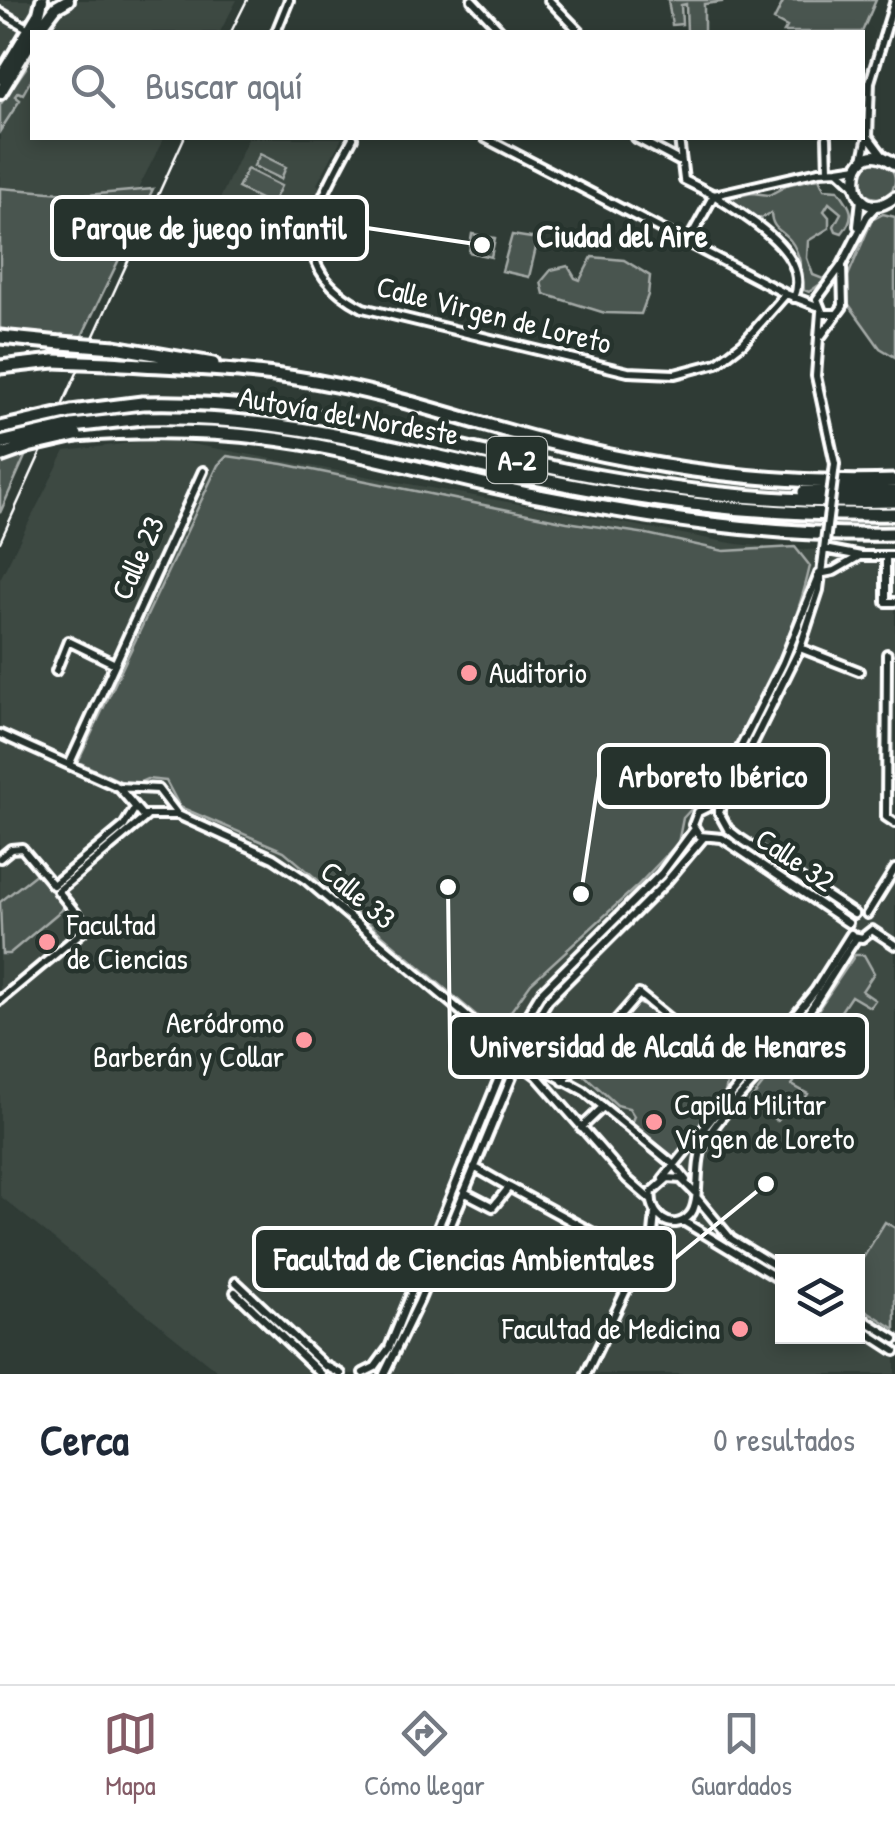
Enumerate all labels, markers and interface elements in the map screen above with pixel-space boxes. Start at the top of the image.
search box [30,30,865,140]
icon: search [65,58,120,113]
text: Buscar aquí [145,59,303,111]
callout: Parque de juego infantil [52,197,367,259]
text: Parque de juego infantil [72,206,348,250]
district label: Ciudad del Aire [536,214,708,257]
street label: Calle Virgen de Loreto [373,266,616,363]
street label: Autovía del Nordeste [236,376,462,454]
road number: A-2 [487,437,547,483]
street label: Calle 23 [101,510,173,606]
place label: Auditorio [489,652,587,692]
marker: Auditorio [458,662,480,684]
callout: Arboreto Ibérico [599,745,828,807]
text: Arboreto Ibérico [619,754,807,797]
street label: Calle 32 [748,818,843,900]
street label: Calle 33 [313,851,405,937]
place label: Facultad de Ciencias [66,904,188,978]
marker: Facultad de Ciencias [36,931,58,953]
place label: Aeródromo Barberán y Collar [93,1002,284,1076]
callout: Universidad de Alcalá de Henares [450,1015,867,1077]
text: Universidad de Alcalá de Henares [470,1024,846,1067]
marker: Aeródromo Barberán y Collar [293,1029,315,1051]
place label: Capilla Militar Virgen de Loreto [674,1084,855,1158]
marker: Capilla Militar Virgen de Loreto [643,1111,665,1133]
callout: Facultad de Ciencias Ambientales [254,1228,674,1290]
text: Facultad de Ciencias Ambientales [273,1237,654,1280]
map controls [775,1254,865,1344]
button: layers [775,1254,865,1344]
place label: Facultad de Medicina [501,1308,720,1348]
marker: Facultad de Medicina [729,1318,751,1340]
text: Cerca [40,1411,129,1468]
text: 0 resultados [713,1418,855,1461]
tab: Mapa [103,1706,158,1804]
tab: Cómo llegar [364,1706,485,1804]
tab: Guardados [691,1706,792,1804]

